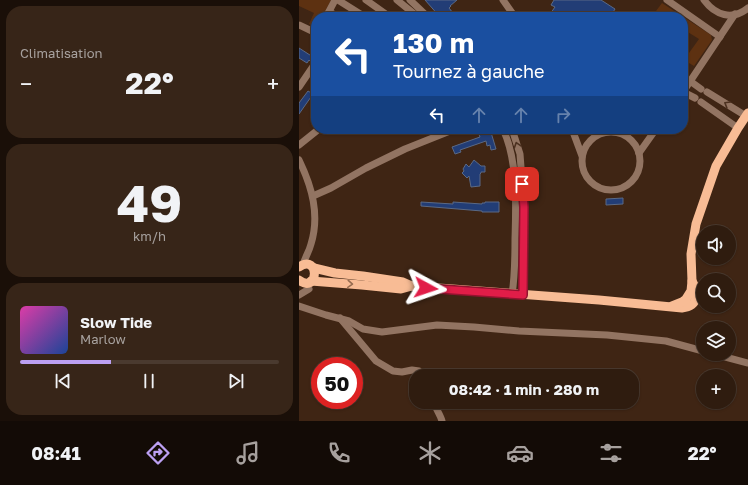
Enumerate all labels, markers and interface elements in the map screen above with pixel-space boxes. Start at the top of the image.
text: 130 m [393,26,474,59]
icon: left [327,28,379,80]
text: Climatisation [20,45,102,61]
text: Tournez à gauche [393,60,545,82]
text: 22° [125,65,174,101]
text: − [20,70,32,97]
text: + [267,70,279,97]
one-way arrow [723,102,731,109]
icon: left [426,104,448,126]
icon: ahead [468,104,490,126]
icon: ahead [510,104,532,126]
icon: right [552,104,574,126]
one-way arrow [513,141,522,148]
pin [505,167,539,201]
text: 49 [117,171,182,233]
icon: arrive [511,173,533,195]
map controls [696,225,736,409]
button: sound [696,225,736,265]
text: km/h [133,228,166,244]
position arrow [405,267,447,309]
button: search [696,273,736,313]
one-way arrow [347,280,353,289]
text: Slow Tide [80,313,152,331]
button: layers [696,321,736,361]
text: Marlow [80,331,126,347]
speed limit sign: 50 [311,357,363,409]
button: + [696,369,736,409]
icon: previous [52,370,74,392]
icon: pause [138,370,160,392]
icon: next [225,370,247,392]
text: 08:42 · 1 min · 280 m [449,380,599,398]
icon: directions [144,439,172,467]
icon: music [234,439,262,467]
icon: phone [325,439,353,467]
icon: climate [416,439,444,467]
icon: car [506,439,534,467]
icon: filters [597,439,625,467]
text: 08:41 [31,442,81,464]
text: 22° [688,442,717,464]

